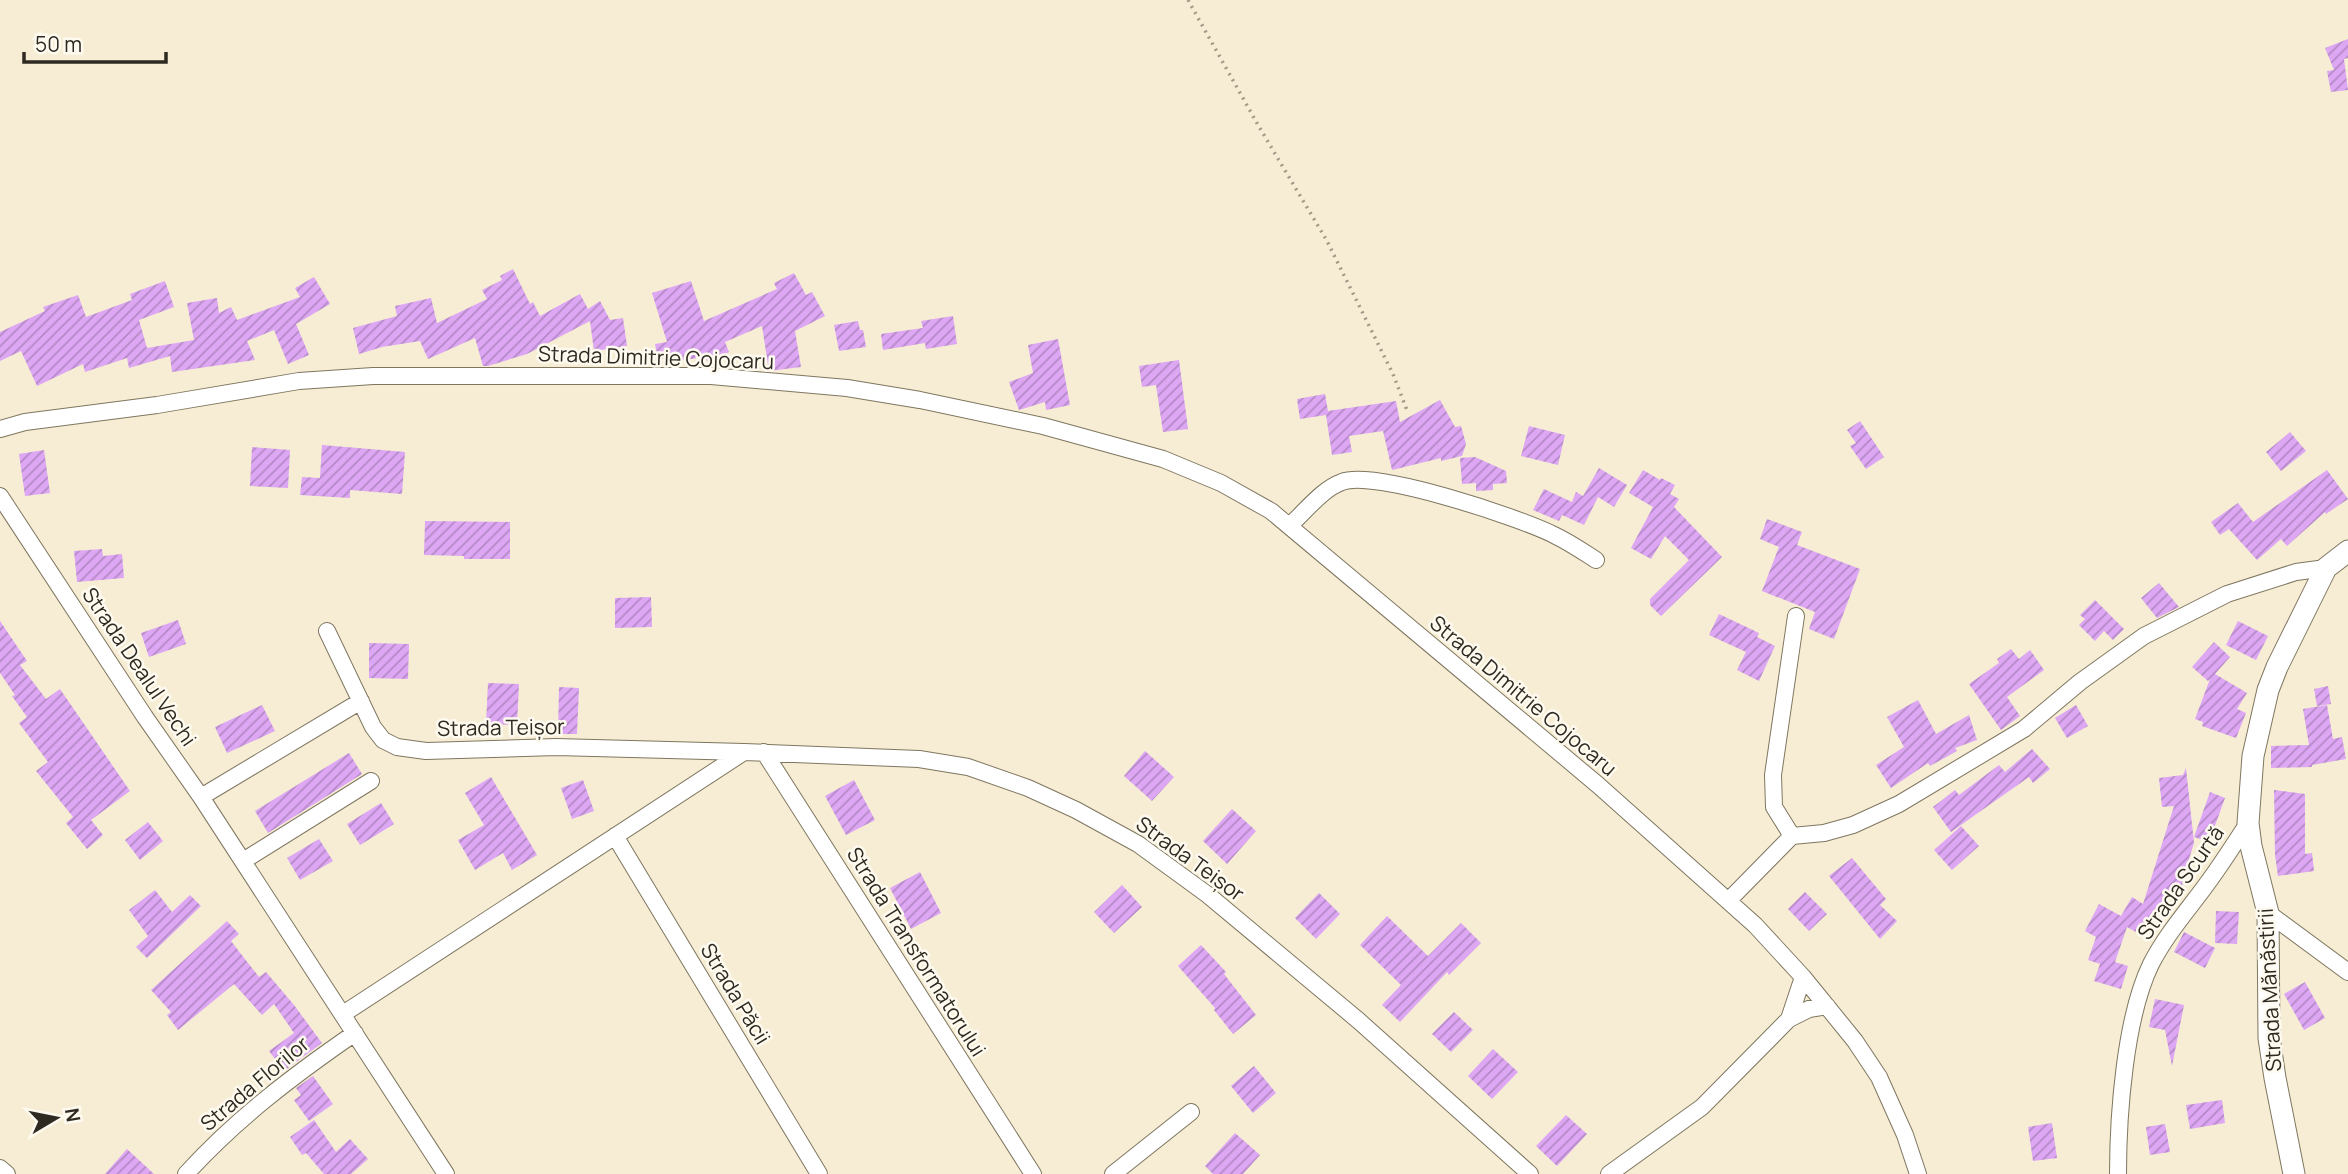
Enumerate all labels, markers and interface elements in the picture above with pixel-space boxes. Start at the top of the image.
scale bar [24,21,166,65]
text: 50 m [35,30,82,58]
street label: Strada Dimitrie Cojocaru [538,339,774,375]
street label: Strada Dealul Vechi [76,582,203,751]
street label: Strada Dimitrie Cojocaru [1424,609,1623,782]
street label: Strada Teișor [437,712,565,742]
street label: Strada Teișor [1131,809,1251,907]
street label: Strada Scurtă [2131,820,2230,945]
street label: Strada Transformatorului [841,842,993,1061]
street label: Strada Mănăstirii [2251,908,2287,1073]
street label: Strada Păcii [695,938,777,1049]
street label: Strada Florilor [194,1029,315,1137]
north arrow [21,1083,91,1153]
text: N [59,1106,87,1124]

